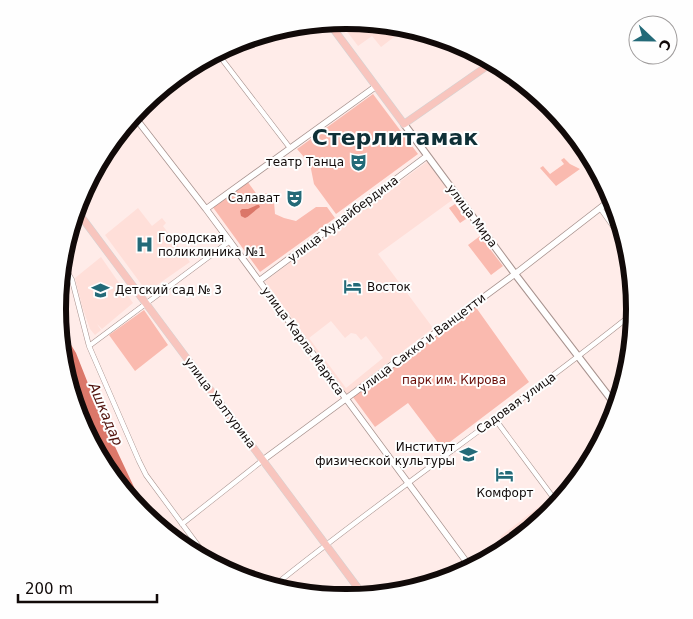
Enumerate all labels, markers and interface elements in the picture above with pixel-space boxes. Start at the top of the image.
north arrow [628,15,678,65]
text: С [656,37,674,53]
district label: Стерлитамак [312,125,478,150]
theatre icon: театр Танца [348,152,368,172]
place label: театр Танца [266,155,344,169]
street label: улица Худайбердина [285,173,401,265]
street label: улица Мира [444,182,500,250]
theatre icon: Салават [284,188,304,208]
place label: Салават [228,191,280,205]
place label: Городская поликлиника №1 [158,231,266,259]
hospital icon: Городская поликлиника №1 [134,235,154,255]
hotel icon: Восток [343,277,363,297]
school or university icon: Детский сад № 3 [91,280,111,300]
place label: Восток [367,280,411,294]
place label: Детский сад № 3 [115,283,222,297]
street label: улица Карла Маркса [259,284,347,398]
street label: улица Сакко и Ванцетти [356,291,488,395]
street label: улица Халтурина [181,355,259,451]
street label: Садовая улица [473,369,559,437]
park label: парк им. Кирова [402,373,506,387]
water label: Ашкадар [85,379,126,448]
place label: Институт физической культуры [315,440,455,468]
school or university icon: Институт физической культуры [459,444,479,464]
hotel icon: Комфорт [495,464,515,484]
place label: Комфорт [476,486,534,500]
scale bar [18,572,156,604]
text: 200 m [25,580,73,598]

